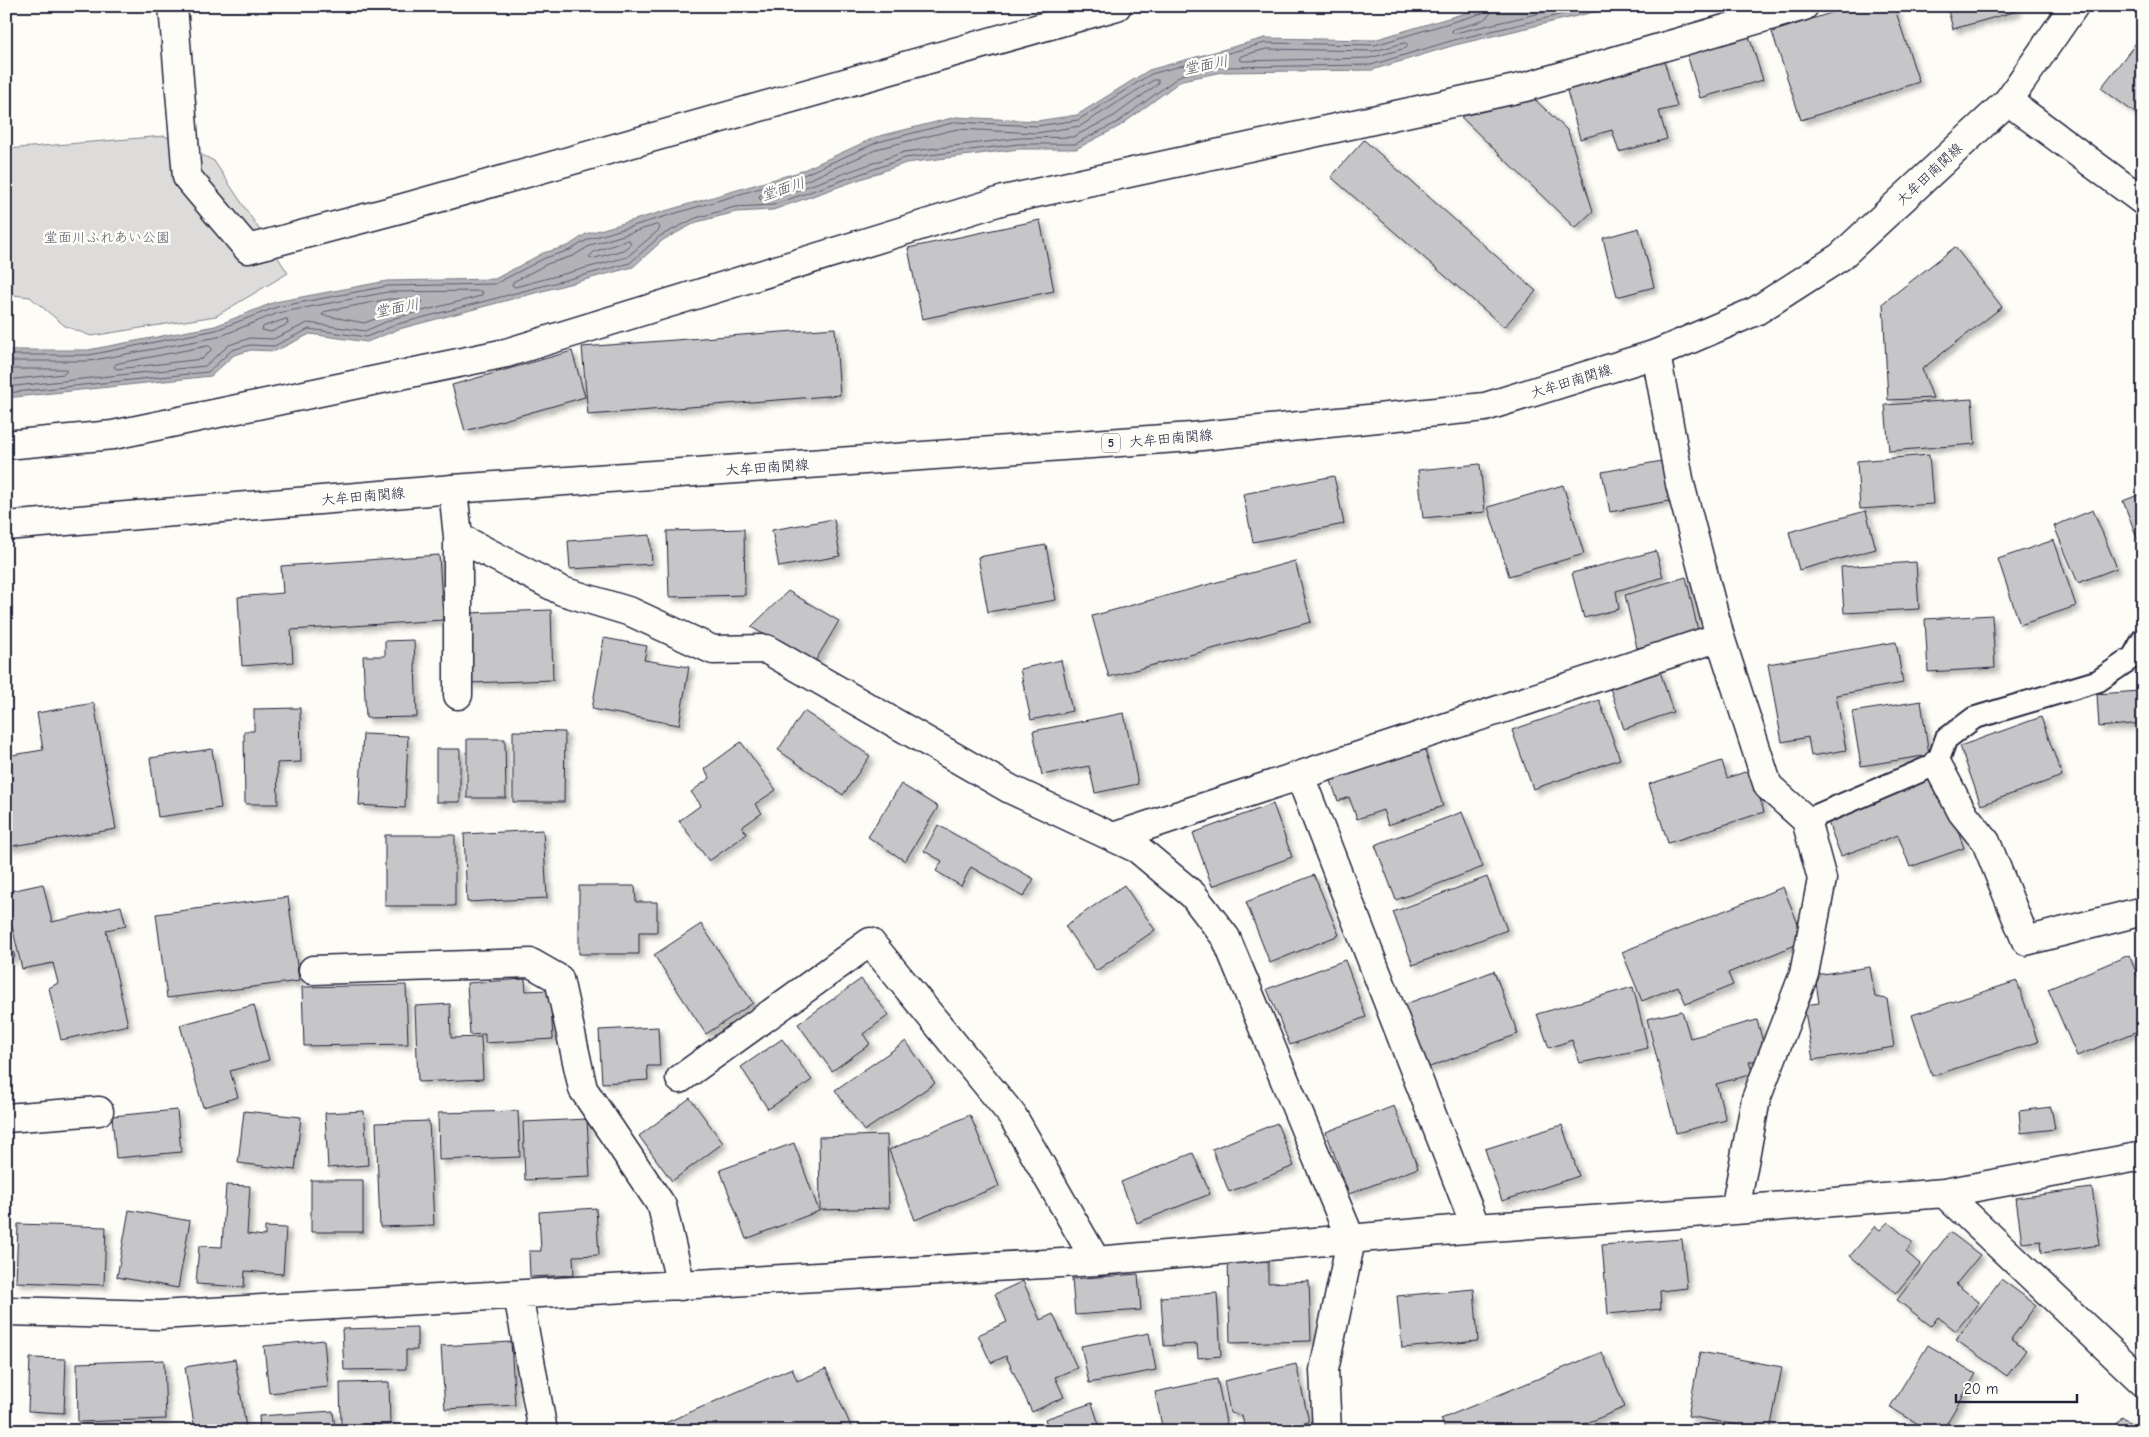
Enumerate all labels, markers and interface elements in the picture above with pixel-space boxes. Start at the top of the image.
water label: 堂面川 [1182,52,1230,78]
street label: 大牟田南関線 [1893,140,1966,209]
water label: 堂面川 [759,173,807,205]
park label: 堂面川ふれあい公園 [44,229,170,246]
water label: 堂面川 [373,295,421,321]
street label: 大牟田南関線 [1528,361,1614,402]
street label: 大牟田南関線 [1128,426,1214,451]
road number: 5 [1102,433,1120,452]
street label: 大牟田南関線 [725,456,810,479]
street label: 大牟田南関線 [320,484,406,509]
scale bar [1956,1372,2078,1404]
text: 20 m [1964,1380,1998,1398]

